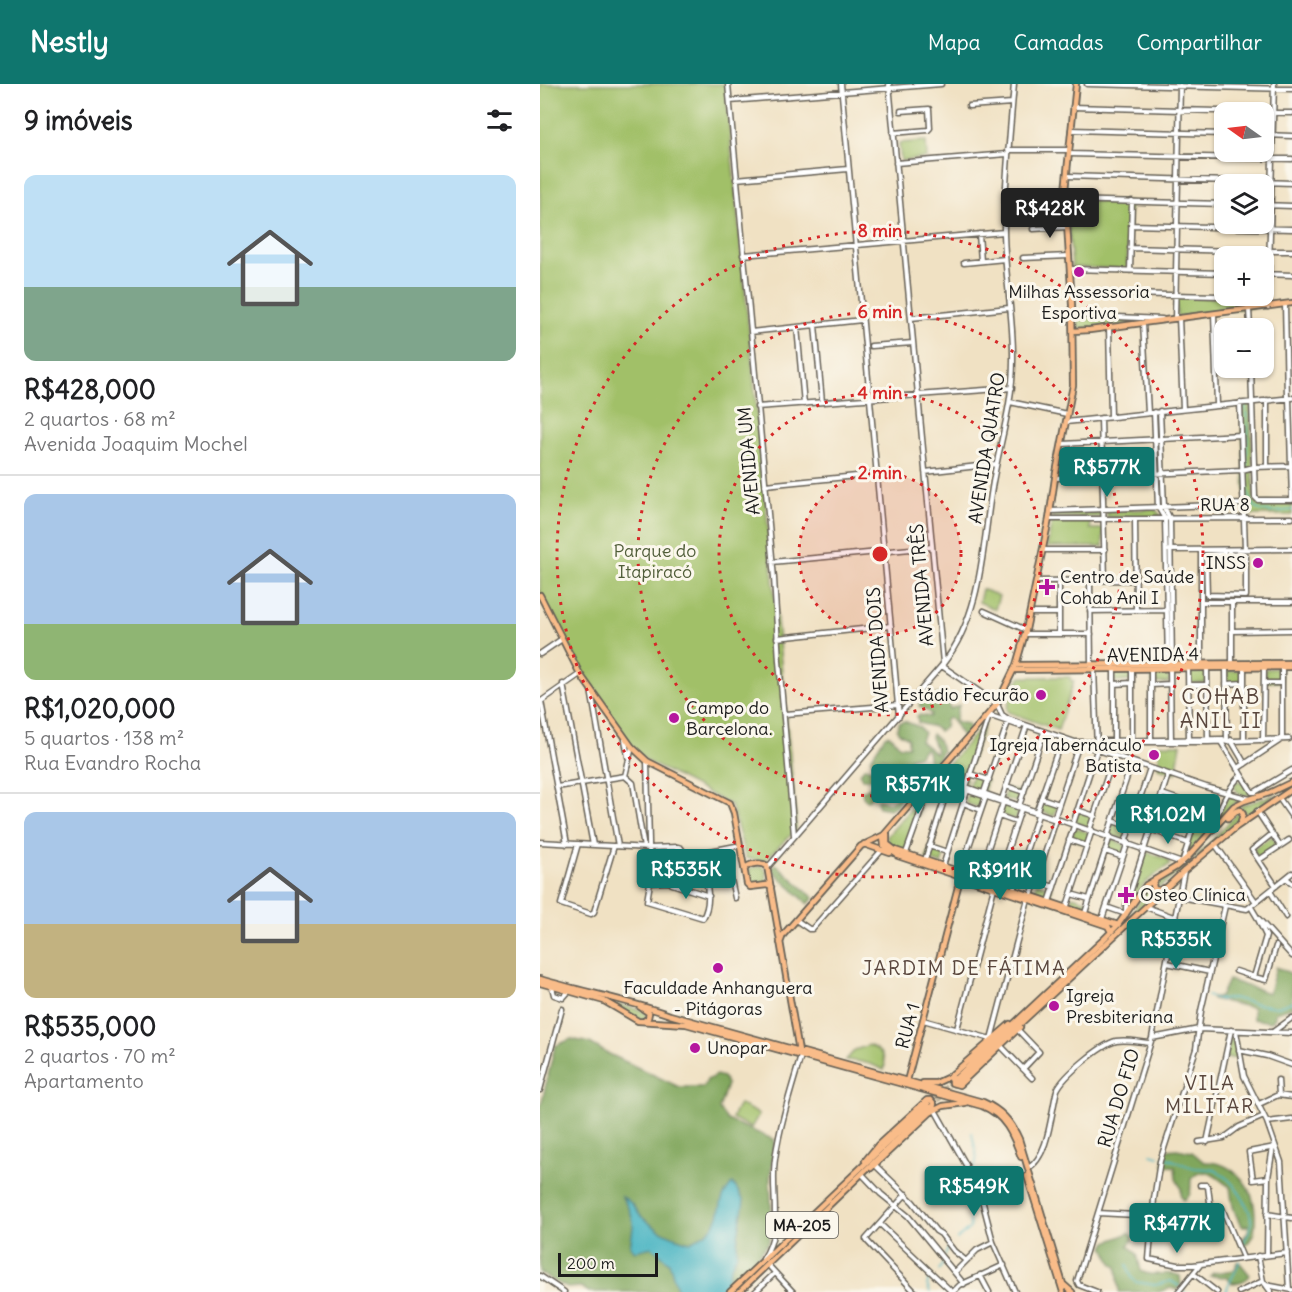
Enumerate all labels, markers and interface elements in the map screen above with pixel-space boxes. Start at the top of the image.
text: Nestly [30,24,109,60]
text: Mapa [928,29,981,56]
text: Camadas [1014,29,1103,56]
text: Compartilhar [1136,29,1262,56]
north arrow [1214,102,1274,162]
map controls [1214,102,1274,378]
text: 9 imóveis [24,104,133,137]
icon: filters [483,104,516,137]
button: layers [1214,174,1274,234]
pin: R$428K [1001,188,1099,239]
text: R$428K [1015,195,1085,220]
icon: home [216,214,324,322]
text: 8 min [858,219,903,242]
button: + [1214,246,1274,306]
marker: Milhas Assessoria Esportiva [1072,265,1086,279]
place label: Milhas Assessoria Esportiva [1008,280,1150,324]
text: 6 min [858,300,903,323]
button: − [1214,318,1274,378]
street label: AVENIDA QUATRO [963,371,1010,525]
text: R$428,000 [24,373,156,406]
text: 4 min [858,381,903,404]
text: 2 quartos · 68 m² [24,406,176,431]
street label: AVENIDA UM [732,406,765,516]
text: Avenida Joaquim Mochel [24,431,248,456]
pin: R$577K [1058,447,1156,498]
text: R$577K [1073,454,1141,479]
text: 2 min [858,461,903,484]
street label: RUA 8 [1200,493,1250,516]
street label: AVENIDA TRÊS [905,523,938,647]
icon: home [216,533,324,641]
park label: Parque do Itapiracó [614,539,696,583]
centre of rings [870,544,890,564]
place label: INSS [1206,551,1246,574]
marker: INSS [1251,556,1265,570]
place label: Centro de Saúde Cohab Anil I [1060,565,1194,609]
marker: Centro de Saúde Cohab Anil I [1038,578,1056,596]
street label: AVENIDA DOIS [862,586,893,714]
street label: AVENIDA 4 [1107,642,1199,667]
place label: Estádio Fecurão [899,683,1029,706]
district label: COHAB ANIL II [1180,683,1262,734]
marker: Estádio Fecurão [1034,688,1048,702]
text: R$1,020,000 [24,692,176,725]
place label: Campo do Barcelona. [686,696,772,740]
marker: Campo do Barcelona. [667,711,681,725]
text: 5 quartos · 138 m² [24,725,184,750]
place label: Igreja Tabernáculo Batista [989,733,1142,777]
marker: Igreja Tabernáculo Batista [1147,748,1161,762]
text: Rua Evandro Rocha [24,750,201,775]
pin: R$571K [869,764,967,815]
text: R$571K [885,771,951,796]
pin: R$1.02M [1113,794,1223,845]
text: R$1.02M [1130,801,1206,826]
pin: R$535K [637,849,735,900]
pin: R$911K [951,850,1049,901]
icon: home [216,851,324,959]
text: R$535K [651,856,721,881]
text: R$911K [968,857,1032,882]
place label: Osteo Clínica [1140,883,1246,906]
marker: Osteo Clínica [1117,886,1135,904]
pin: R$535K [1127,919,1225,970]
text: R$535K [1141,926,1211,951]
district label: JARDIM DE FÁTIMA [862,955,1066,980]
marker: Faculdade Anhanguera - Pitágoras [711,961,725,975]
place label: Faculdade Anhanguera - Pitágoras [623,976,813,1020]
place label: Igreja Presbiteriana [1066,984,1173,1028]
marker: Igreja Presbiteriana [1047,999,1061,1013]
street label: RUA 1 [890,1000,925,1051]
text: R$535,000 [24,1010,156,1043]
place label: Unopar [707,1036,768,1059]
marker: Unopar [688,1041,702,1055]
text: 2 quartos · 70 m² [24,1043,176,1068]
street label: RUA DO FIO [1093,1046,1144,1150]
text: Apartamento [24,1068,144,1093]
district label: VILA MILITAR [1165,1070,1255,1118]
pin: R$549K [925,1166,1023,1217]
text: R$549K [939,1173,1009,1198]
pin: R$477K [1128,1203,1226,1254]
text: R$477K [1143,1210,1211,1235]
road number: MA-205 [766,1212,838,1238]
scale bar [558,1250,658,1278]
text: 200 m [567,1253,615,1273]

